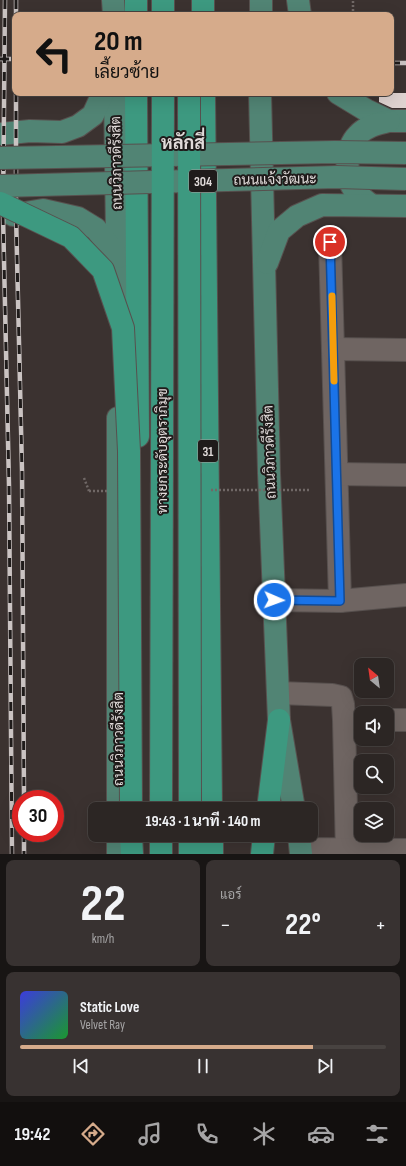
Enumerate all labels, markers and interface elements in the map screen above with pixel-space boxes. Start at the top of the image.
text: 20 m [94,25,143,58]
icon: left [28,28,80,80]
text: เลี้ยวซ้าย [94,62,160,83]
street label: ถนนวิภาวดีรังสิต [106,116,126,210]
district label: หลักสี่ [161,127,205,154]
street label: ถนนแจ้งวัฒนะ [233,169,317,189]
road number: 304 [189,170,217,192]
pin [313,225,347,259]
icon: arrive [319,231,341,253]
street label: ทางยกระดับอุตราภิมุข [154,388,172,514]
street label: ถนนวิภาวดีรังสิต [258,405,280,499]
road number: 31 [198,440,218,462]
position arrow [253,579,295,621]
north arrow [354,658,394,698]
map controls [354,658,394,842]
street label: ถนนวิภาวดีรังสิต [109,692,127,786]
button: sound [354,706,394,746]
button: search [354,754,394,794]
speed limit sign: 30 [12,790,64,842]
button: layers [354,802,394,842]
text: 19:43 · 1 นาที · 140 m [146,812,260,831]
text: 22 [80,873,126,936]
text: แอร์ [220,887,241,903]
text: 22° [285,907,321,943]
text: − [220,912,231,939]
text: + [375,912,386,939]
text: km/h [92,931,114,947]
text: Static Love [80,998,139,1017]
text: Velvet Ray [80,1017,125,1033]
icon: previous [70,1055,92,1077]
icon: pause [192,1055,214,1077]
icon: next [314,1055,336,1077]
icon: directions [79,1120,107,1148]
icon: music [136,1120,164,1148]
icon: phone [193,1120,221,1148]
icon: climate [250,1120,278,1148]
icon: car [307,1120,335,1148]
icon: filters [363,1120,391,1148]
text: 19:42 [14,1124,50,1145]

